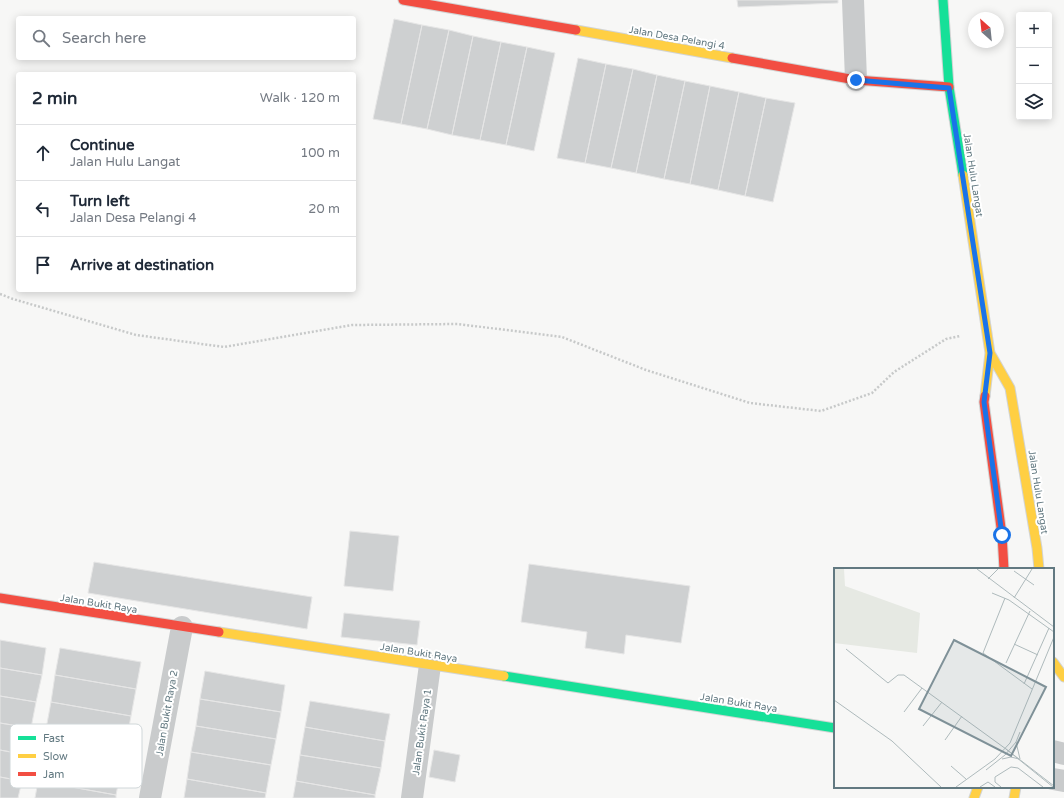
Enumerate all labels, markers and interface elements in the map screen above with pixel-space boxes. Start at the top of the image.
north arrow [968,12,1004,48]
map controls [1016,12,1052,120]
button: + [1016,12,1052,48]
search box [16,16,356,60]
street label: Jalan Desa Pelangi 4 [628,24,726,52]
icon: search [30,27,52,49]
text: Search here [62,29,146,47]
button: − [1016,48,1052,84]
route end [847,71,865,89]
button: layers [1016,84,1052,120]
text: 2 min [32,88,77,109]
text: Walk · 120 m [260,90,340,106]
street label: Jalan Hulu Langat [960,132,986,218]
text: Continue [70,136,134,154]
icon: ahead [32,142,54,164]
text: 100 m [300,145,340,161]
text: Jalan Hulu Langat [70,154,180,170]
text: Turn left [70,192,130,210]
icon: left [32,198,54,220]
text: 20 m [308,201,340,217]
text: Jalan Desa Pelangi 4 [70,210,196,226]
icon: arrive [32,254,54,276]
text: Arrive at destination [70,256,214,274]
street label: Jalan Hulu Langat [1025,449,1051,535]
route start [993,526,1011,544]
inset map [834,568,1054,788]
street label: Jalan Bukit Raya [59,592,138,616]
street label: Jalan Bukit Raya [379,641,458,665]
street label: Jalan Bukit Raya 2 [154,669,180,757]
street label: Jalan Bukit Raya 1 [410,688,434,776]
street label: Jalan Bukit Raya [699,691,778,715]
legend [10,724,142,788]
text: Fast [43,732,64,745]
text: Slow [43,750,68,763]
text: Jam [43,768,64,781]

